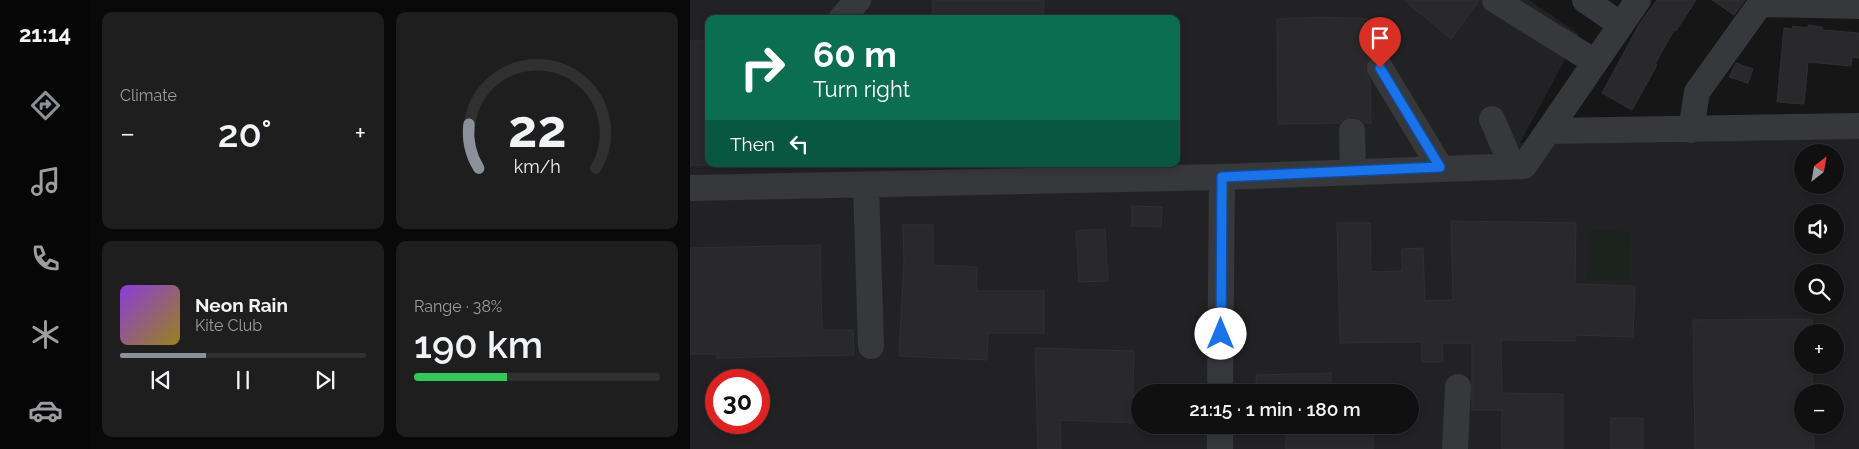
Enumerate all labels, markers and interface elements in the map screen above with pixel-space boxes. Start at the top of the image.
pin [1359,17,1401,68]
text: 21:14 [19,21,71,47]
icon: arrive [1366,24,1394,52]
text: 60 m [813,34,897,75]
icon: right [730,35,795,100]
text: Turn right [813,76,910,102]
text: Climate [120,86,177,105]
icon: directions [28,88,63,123]
text: 22 [508,98,566,159]
text: 20° [218,111,272,156]
text: − [120,117,135,150]
text: + [354,117,366,150]
icon: left [785,130,813,158]
text: Then [730,133,775,155]
north arrow [1794,144,1844,194]
map controls [1794,144,1844,434]
text: km/h [513,156,561,177]
icon: music [28,164,63,199]
button: sound [1794,204,1844,254]
icon: phone [28,241,63,276]
button: search [1794,264,1844,314]
text: Neon Rain [195,294,288,316]
text: Range · 38% [414,297,502,316]
position arrow [1194,307,1246,359]
text: Kite Club [195,316,262,335]
icon: climate [28,317,63,352]
text: 190 km [414,322,543,367]
button: + [1794,324,1844,374]
icon: previous [147,366,175,394]
icon: pause [229,366,257,394]
icon: next [311,366,339,394]
speed limit sign: 30 [705,369,770,434]
button: − [1794,384,1844,434]
icon: car [28,393,63,428]
text: 21:15 · 1 min · 180 m [1189,398,1361,420]

